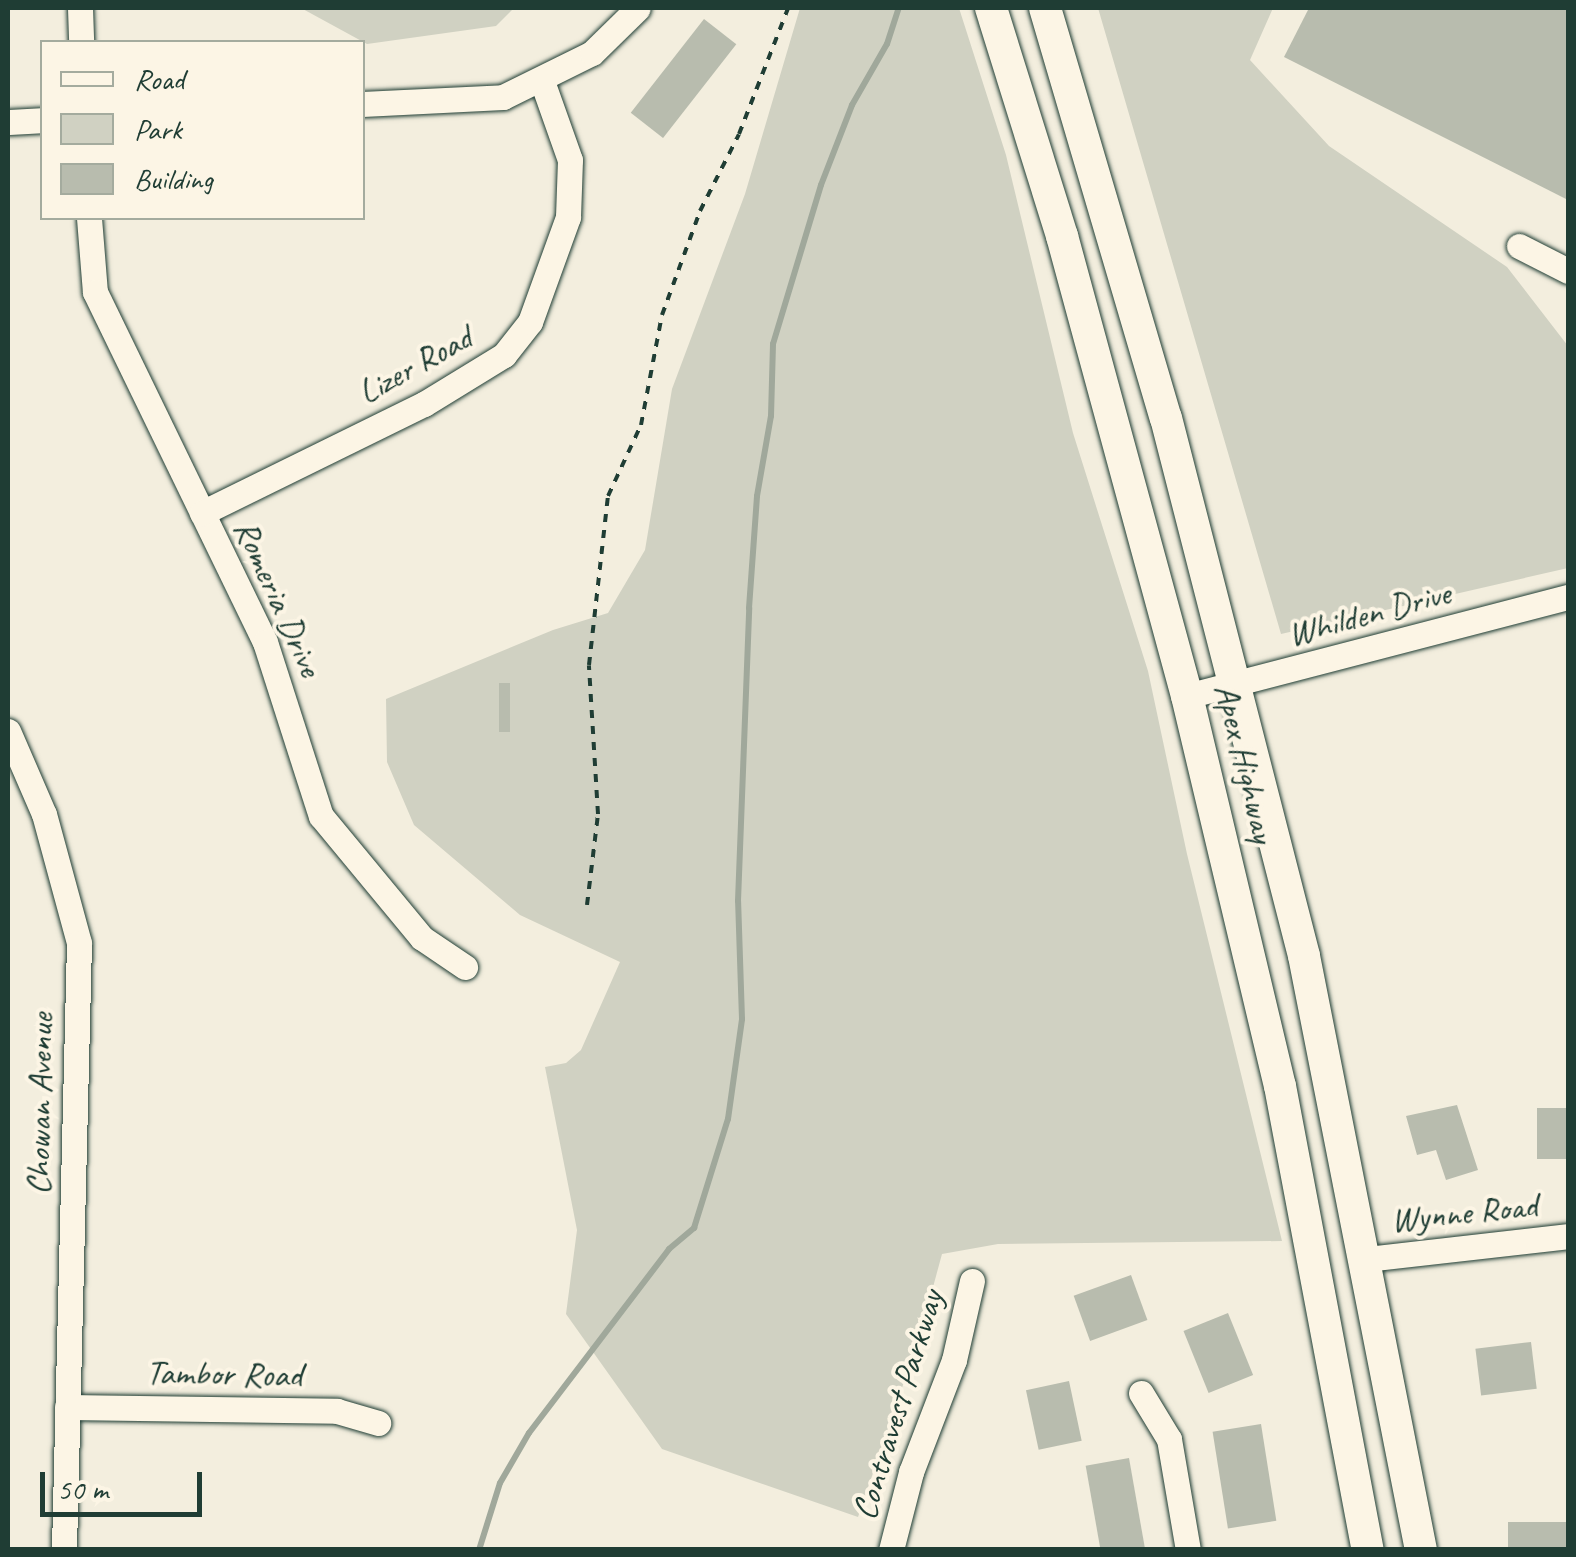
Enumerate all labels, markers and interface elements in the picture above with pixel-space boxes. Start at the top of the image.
legend [40,40,365,220]
text: Road [134,60,184,98]
text: Park [134,110,182,148]
text: Building [134,160,213,198]
street label: Lizer Road [351,317,479,413]
street label: Romeria Drive [225,513,331,683]
street label: Whilden Drive [1283,572,1455,656]
street label: Apex Highway [1205,680,1285,846]
street label: Chowan Avenue [17,1013,63,1195]
street label: Wynne Road [1388,1184,1540,1242]
street label: Contravest Parkway [843,1285,953,1525]
street label: Tambor Road [146,1352,302,1396]
scale bar [45,1452,208,1514]
text: 50 m [57,1470,108,1508]

